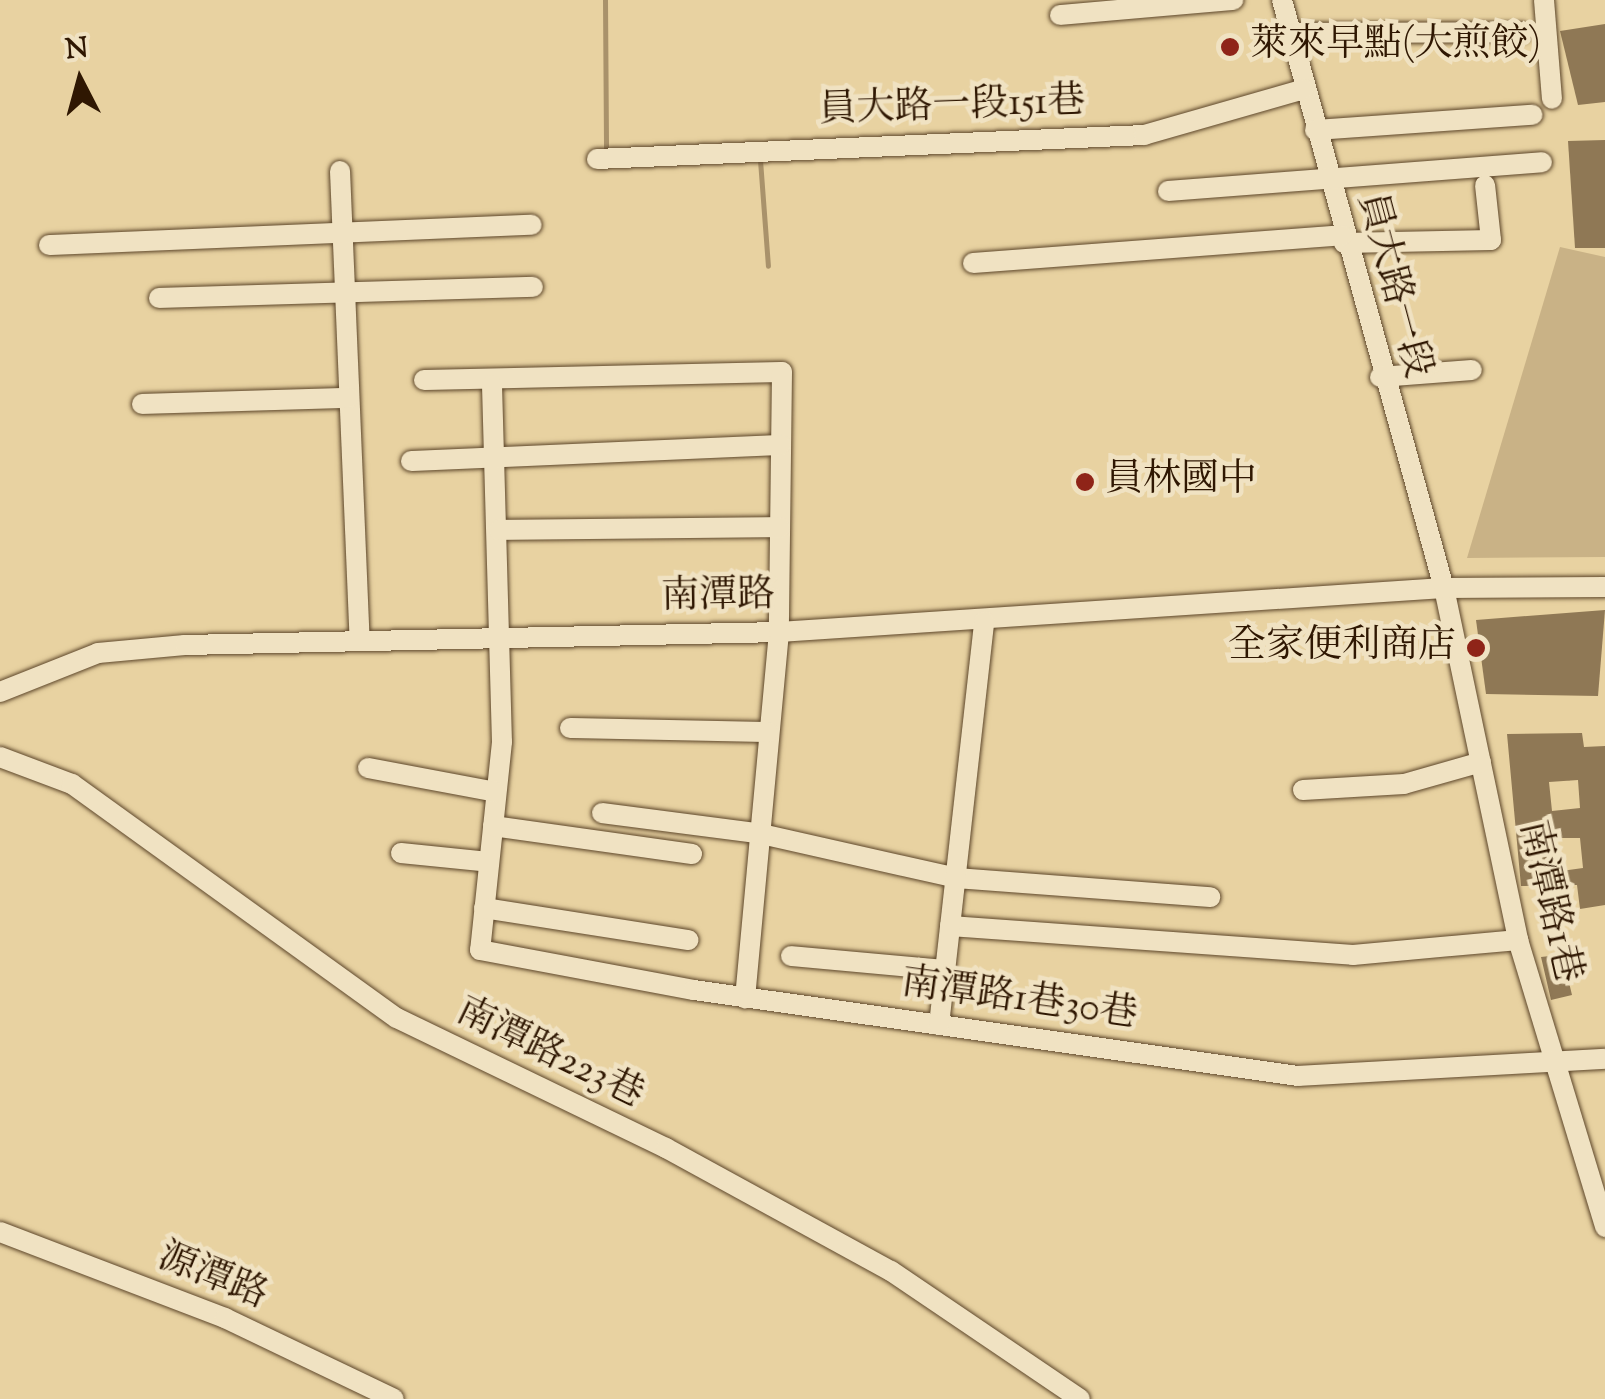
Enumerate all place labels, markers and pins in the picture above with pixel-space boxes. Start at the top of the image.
place label: 萊來早點(大煎餃) [1250,24,1541,70]
marker: 萊來早點(大煎餃) [1219,36,1241,58]
place label: 員林國中 [1105,459,1257,505]
marker: 員林國中 [1074,471,1096,493]
place label: 全家便利商店 [1228,625,1456,671]
marker: 全家便利商店 [1465,637,1487,659]

